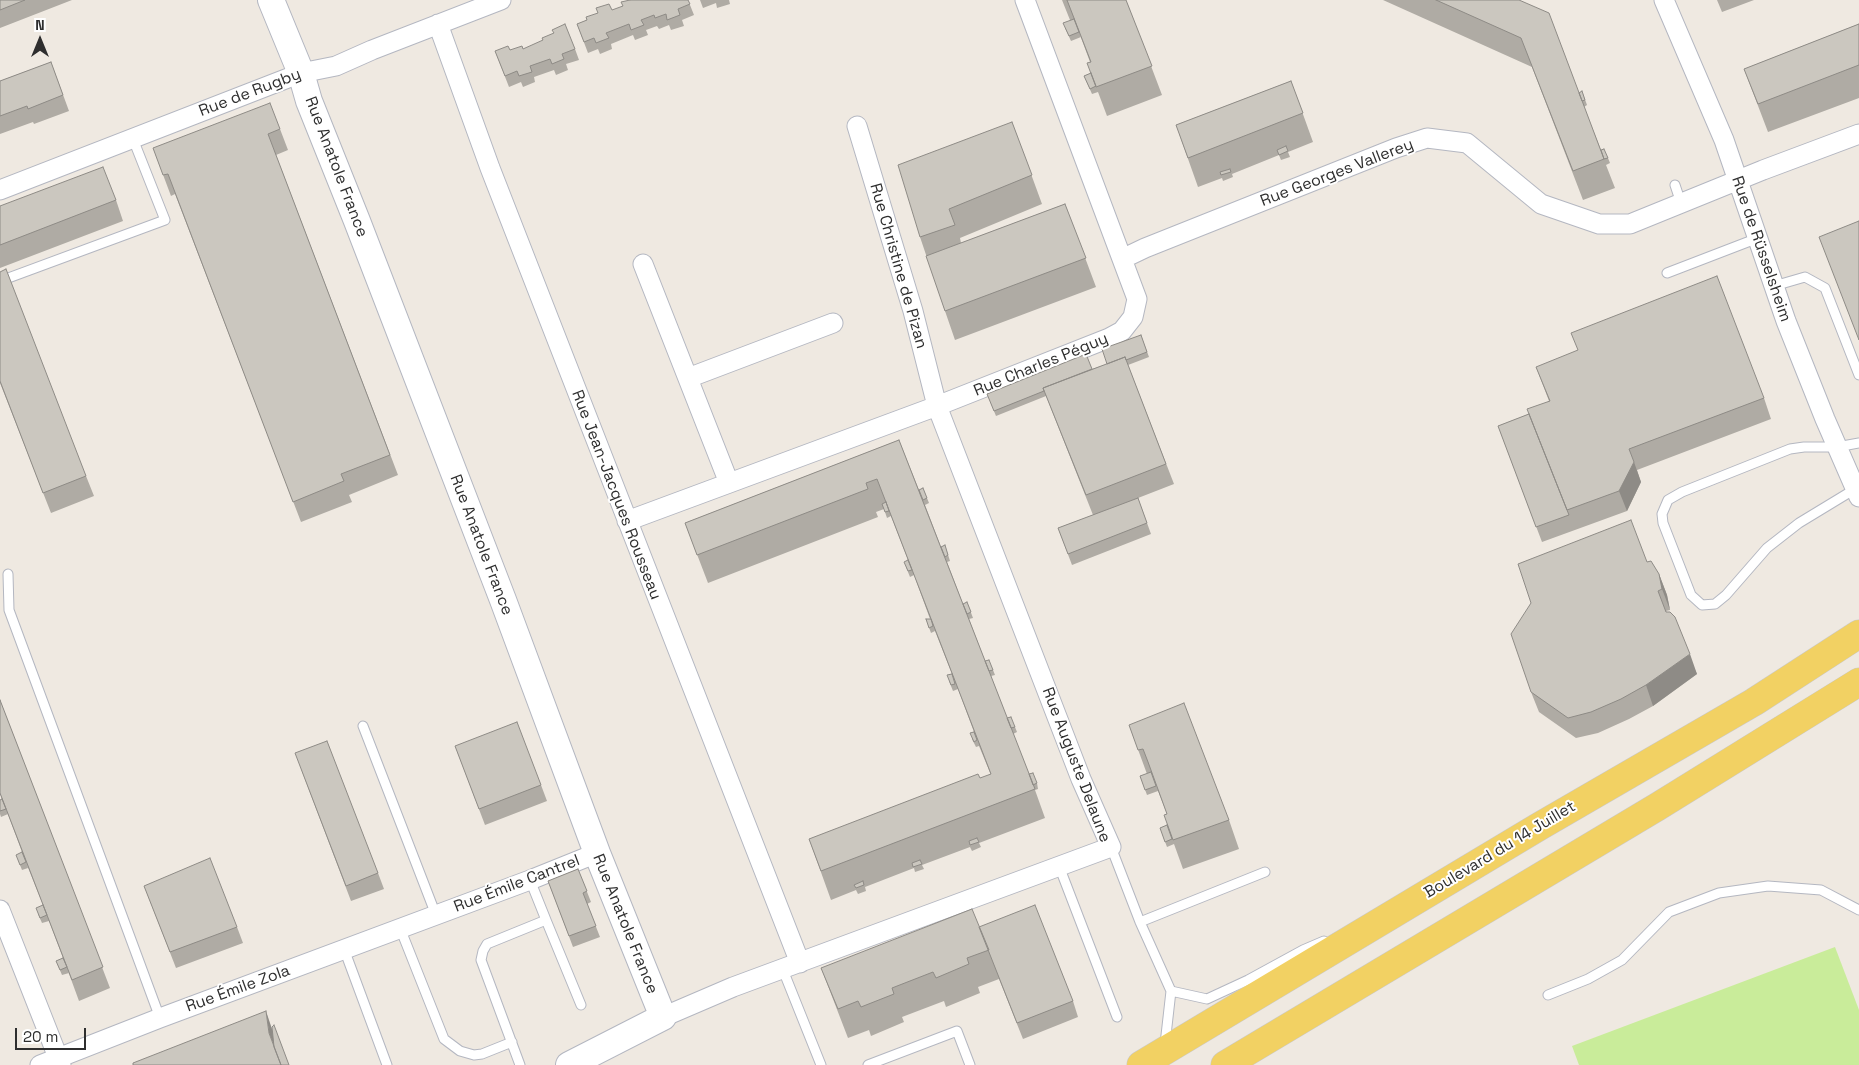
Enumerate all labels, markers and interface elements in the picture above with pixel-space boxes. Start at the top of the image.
north arrow [15,15,65,65]
text: N [35,16,45,34]
street label: Rue de Rugby [196,65,304,121]
street label: Rue Anatole France [300,94,372,240]
street label: Rue Georges Vallerey [1258,135,1416,211]
street label: Rue de Rüsselsheim [1727,174,1795,324]
street label: Rue Christine de Pizan [865,181,931,351]
street label: Rue Charles Péguy [971,329,1111,401]
street label: Rue Jean-Jacques Rousseau [567,387,665,603]
street label: Rue Anatole France [445,472,517,618]
street label: Rue Auguste Delaune [1038,685,1114,845]
street label: Boulevard du 14 Juillet [1421,797,1579,903]
street label: Rue Émile Cantrel [451,851,583,917]
street label: Rue Anatole France [588,851,662,997]
street label: Rue Émile Zola [183,961,293,1017]
scale bar [18,1018,89,1050]
text: 20 m [23,1027,58,1046]

